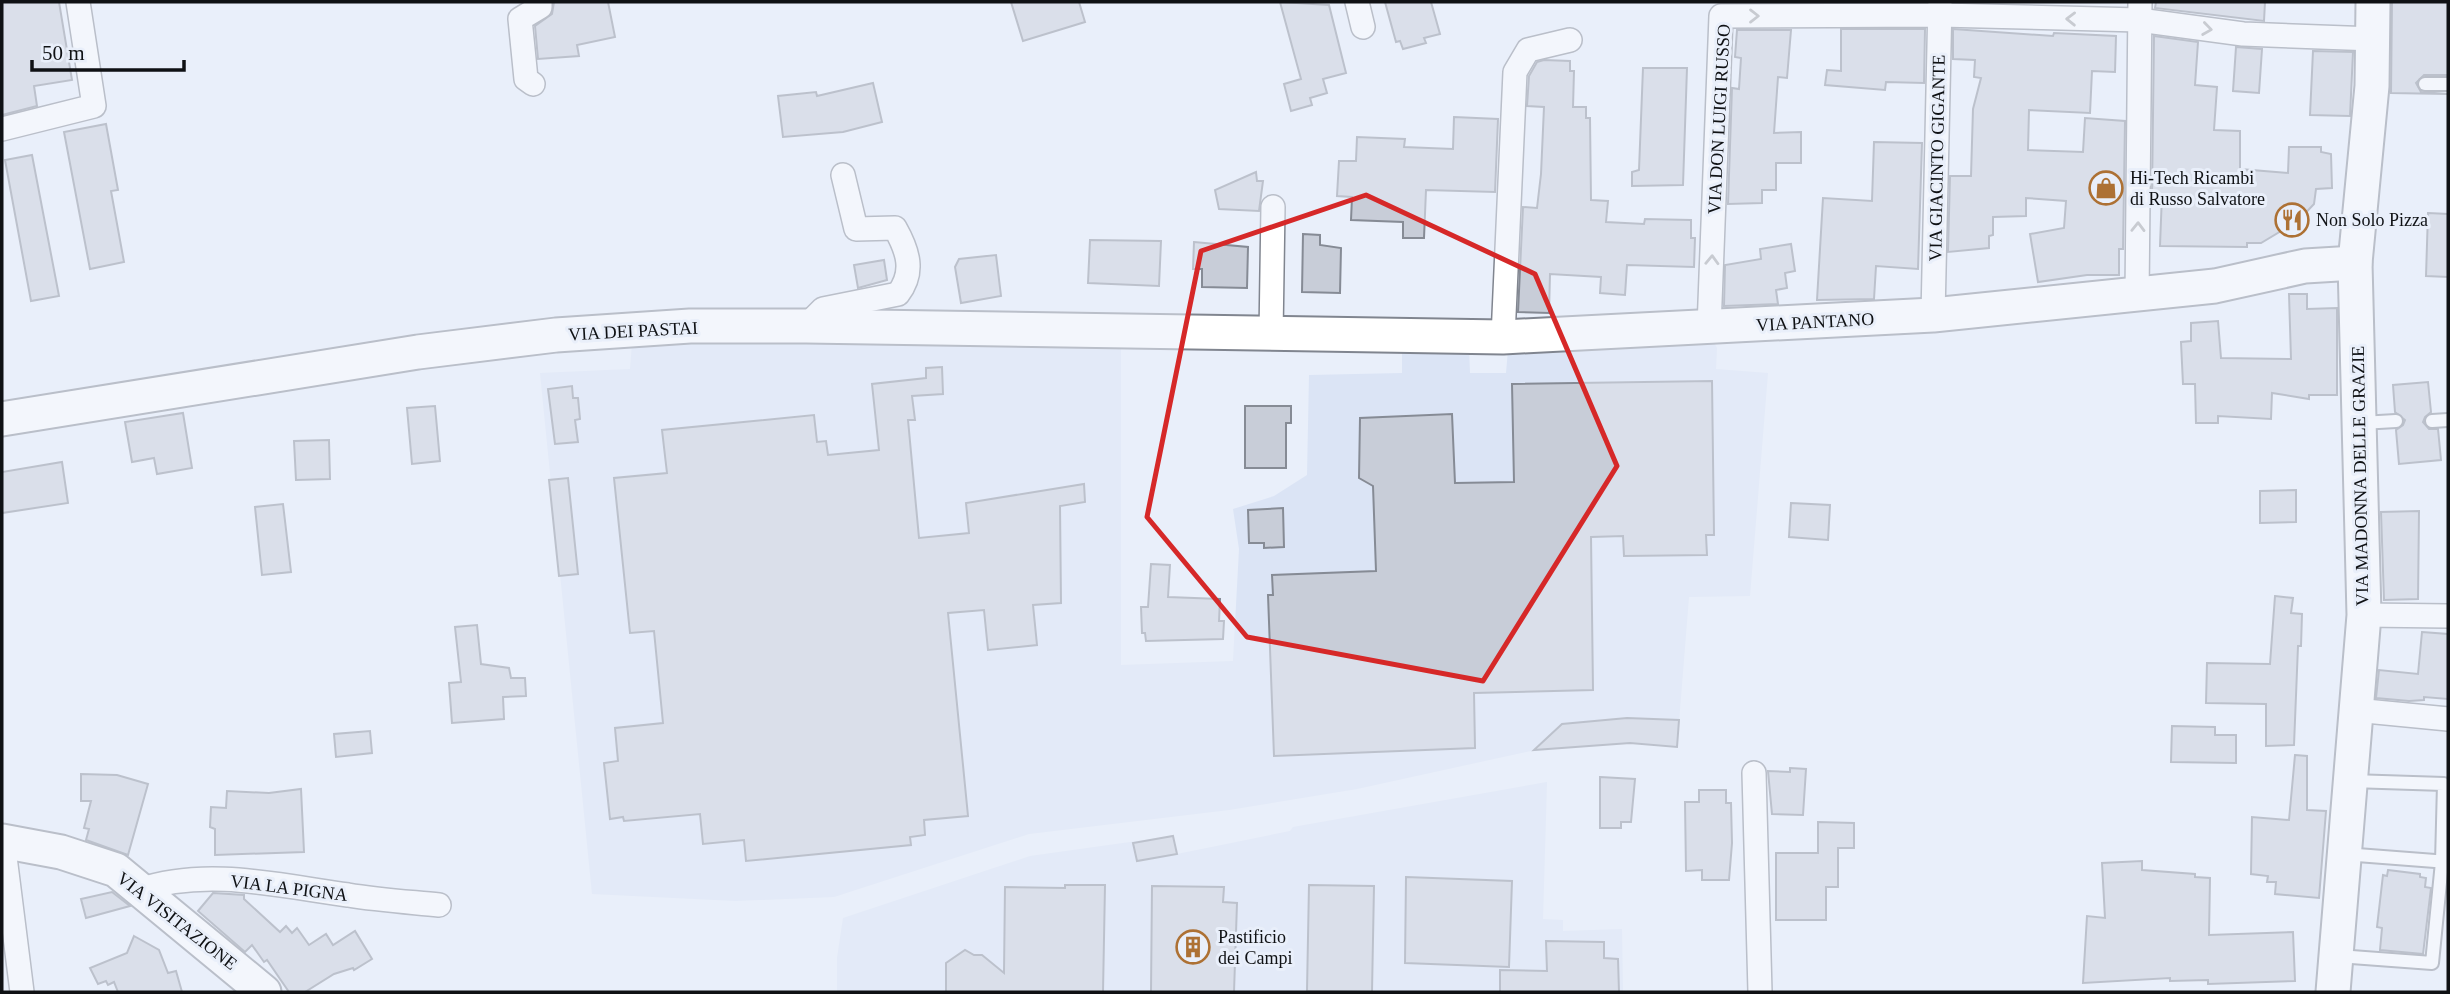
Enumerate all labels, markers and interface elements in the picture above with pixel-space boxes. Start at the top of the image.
one-way arrow [1749,8,1760,24]
one-way arrow [2065,11,2076,26]
one-way arrow [2201,22,2213,37]
street label: VIA DON LUIGI RUSSO [1704,23,1734,215]
scale bar [32,28,184,72]
text: 50 m [42,41,85,65]
street label: VIA GIACINTO GIGANTE [1925,55,1949,261]
place label: Hi-Tech Ricambi di Russo Salvatore [2130,168,2265,209]
shop icon: Hi-Tech Ricambi di Russo Salvatore [2087,169,2125,207]
restaurant icon: Non Solo Pizza [2273,201,2311,239]
place label: Non Solo Pizza [2316,210,2428,230]
one-way arrow [2130,222,2146,232]
one-way arrow [1704,254,1720,264]
street label: VIA PANTANO [1755,309,1875,335]
street label: VIA DEI PASTAI [568,318,698,344]
street label: VIA MADONNA DELLE GRAZIE [2348,346,2372,606]
street label: VIA VISITAZIONE [113,868,241,974]
street label: VIA LA PIGNA [229,871,349,905]
place label: Pastificio dei Campi [1218,927,1293,968]
building icon: Pastificio dei Campi [1174,928,1212,966]

